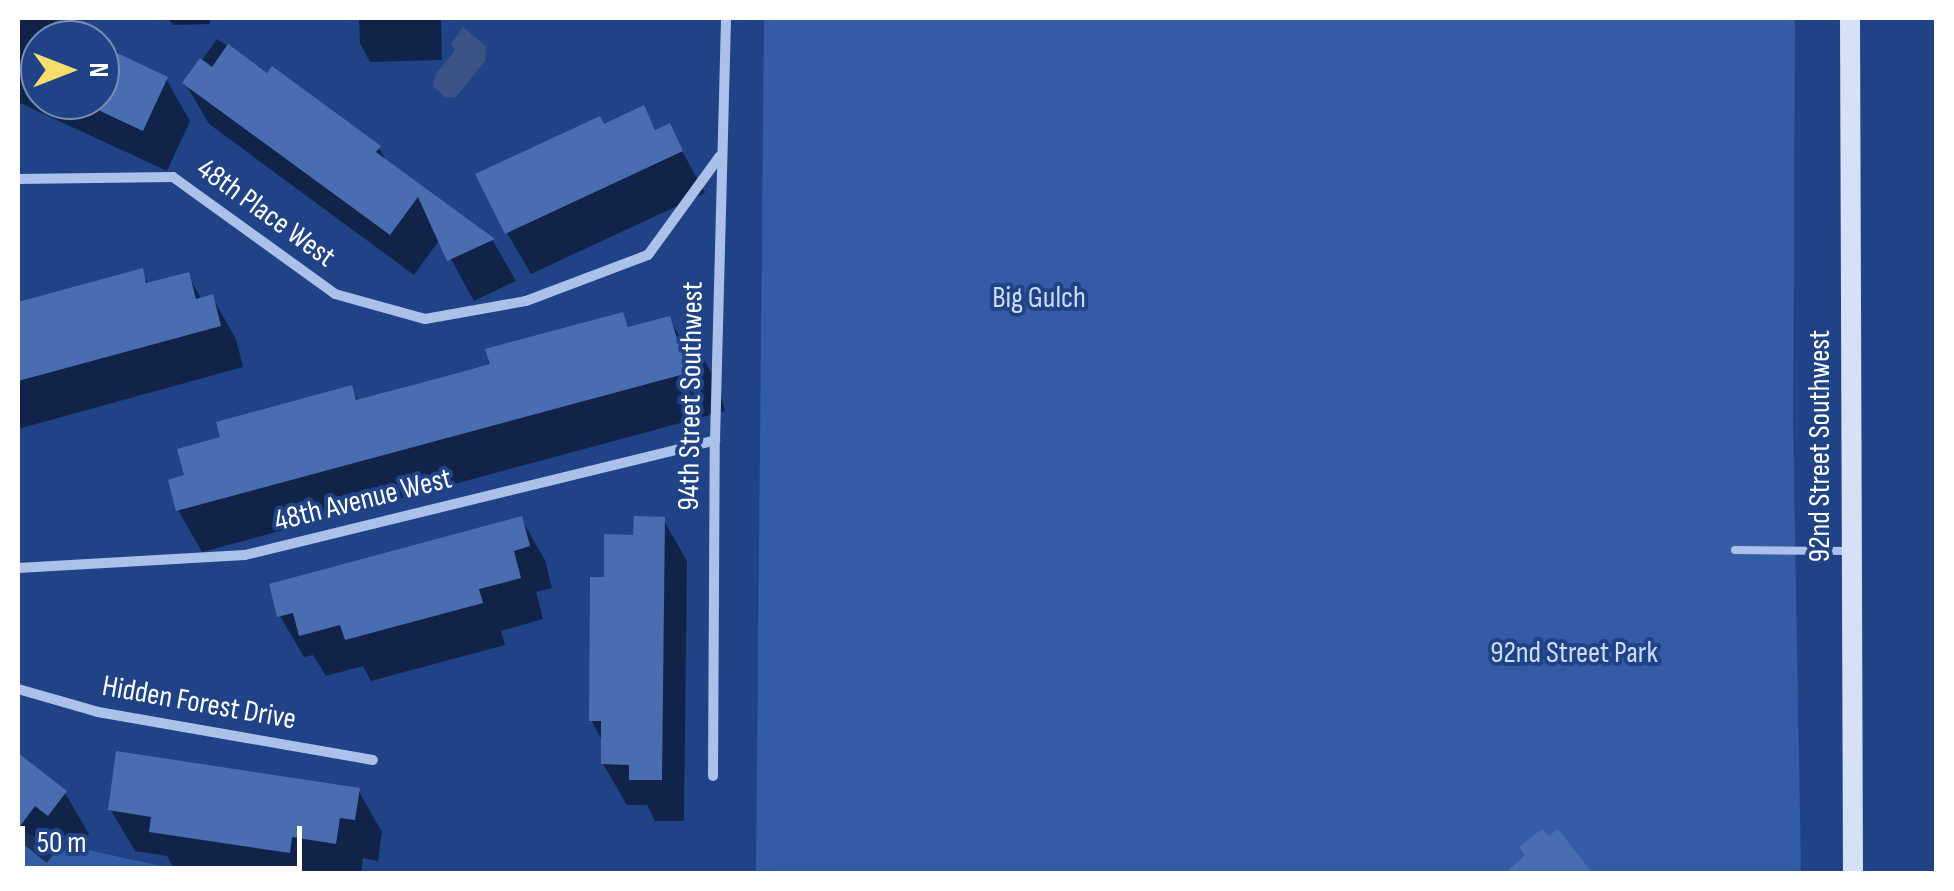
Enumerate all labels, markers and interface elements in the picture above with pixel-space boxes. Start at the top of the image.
north arrow [20,20,120,120]
text: N [82,63,115,77]
street label: 48th Place West [190,151,342,275]
park label: Big Gulch [992,280,1086,316]
street label: 94th Street Southwest [671,281,711,511]
street label: 92nd Street Southwest [1802,330,1838,562]
street label: 48th Avenue West [271,461,455,539]
park label: 92nd Street Park [1490,635,1658,671]
street label: Hidden Forest Drive [99,668,299,738]
scale bar [25,806,308,868]
text: 50 m [37,825,86,861]

